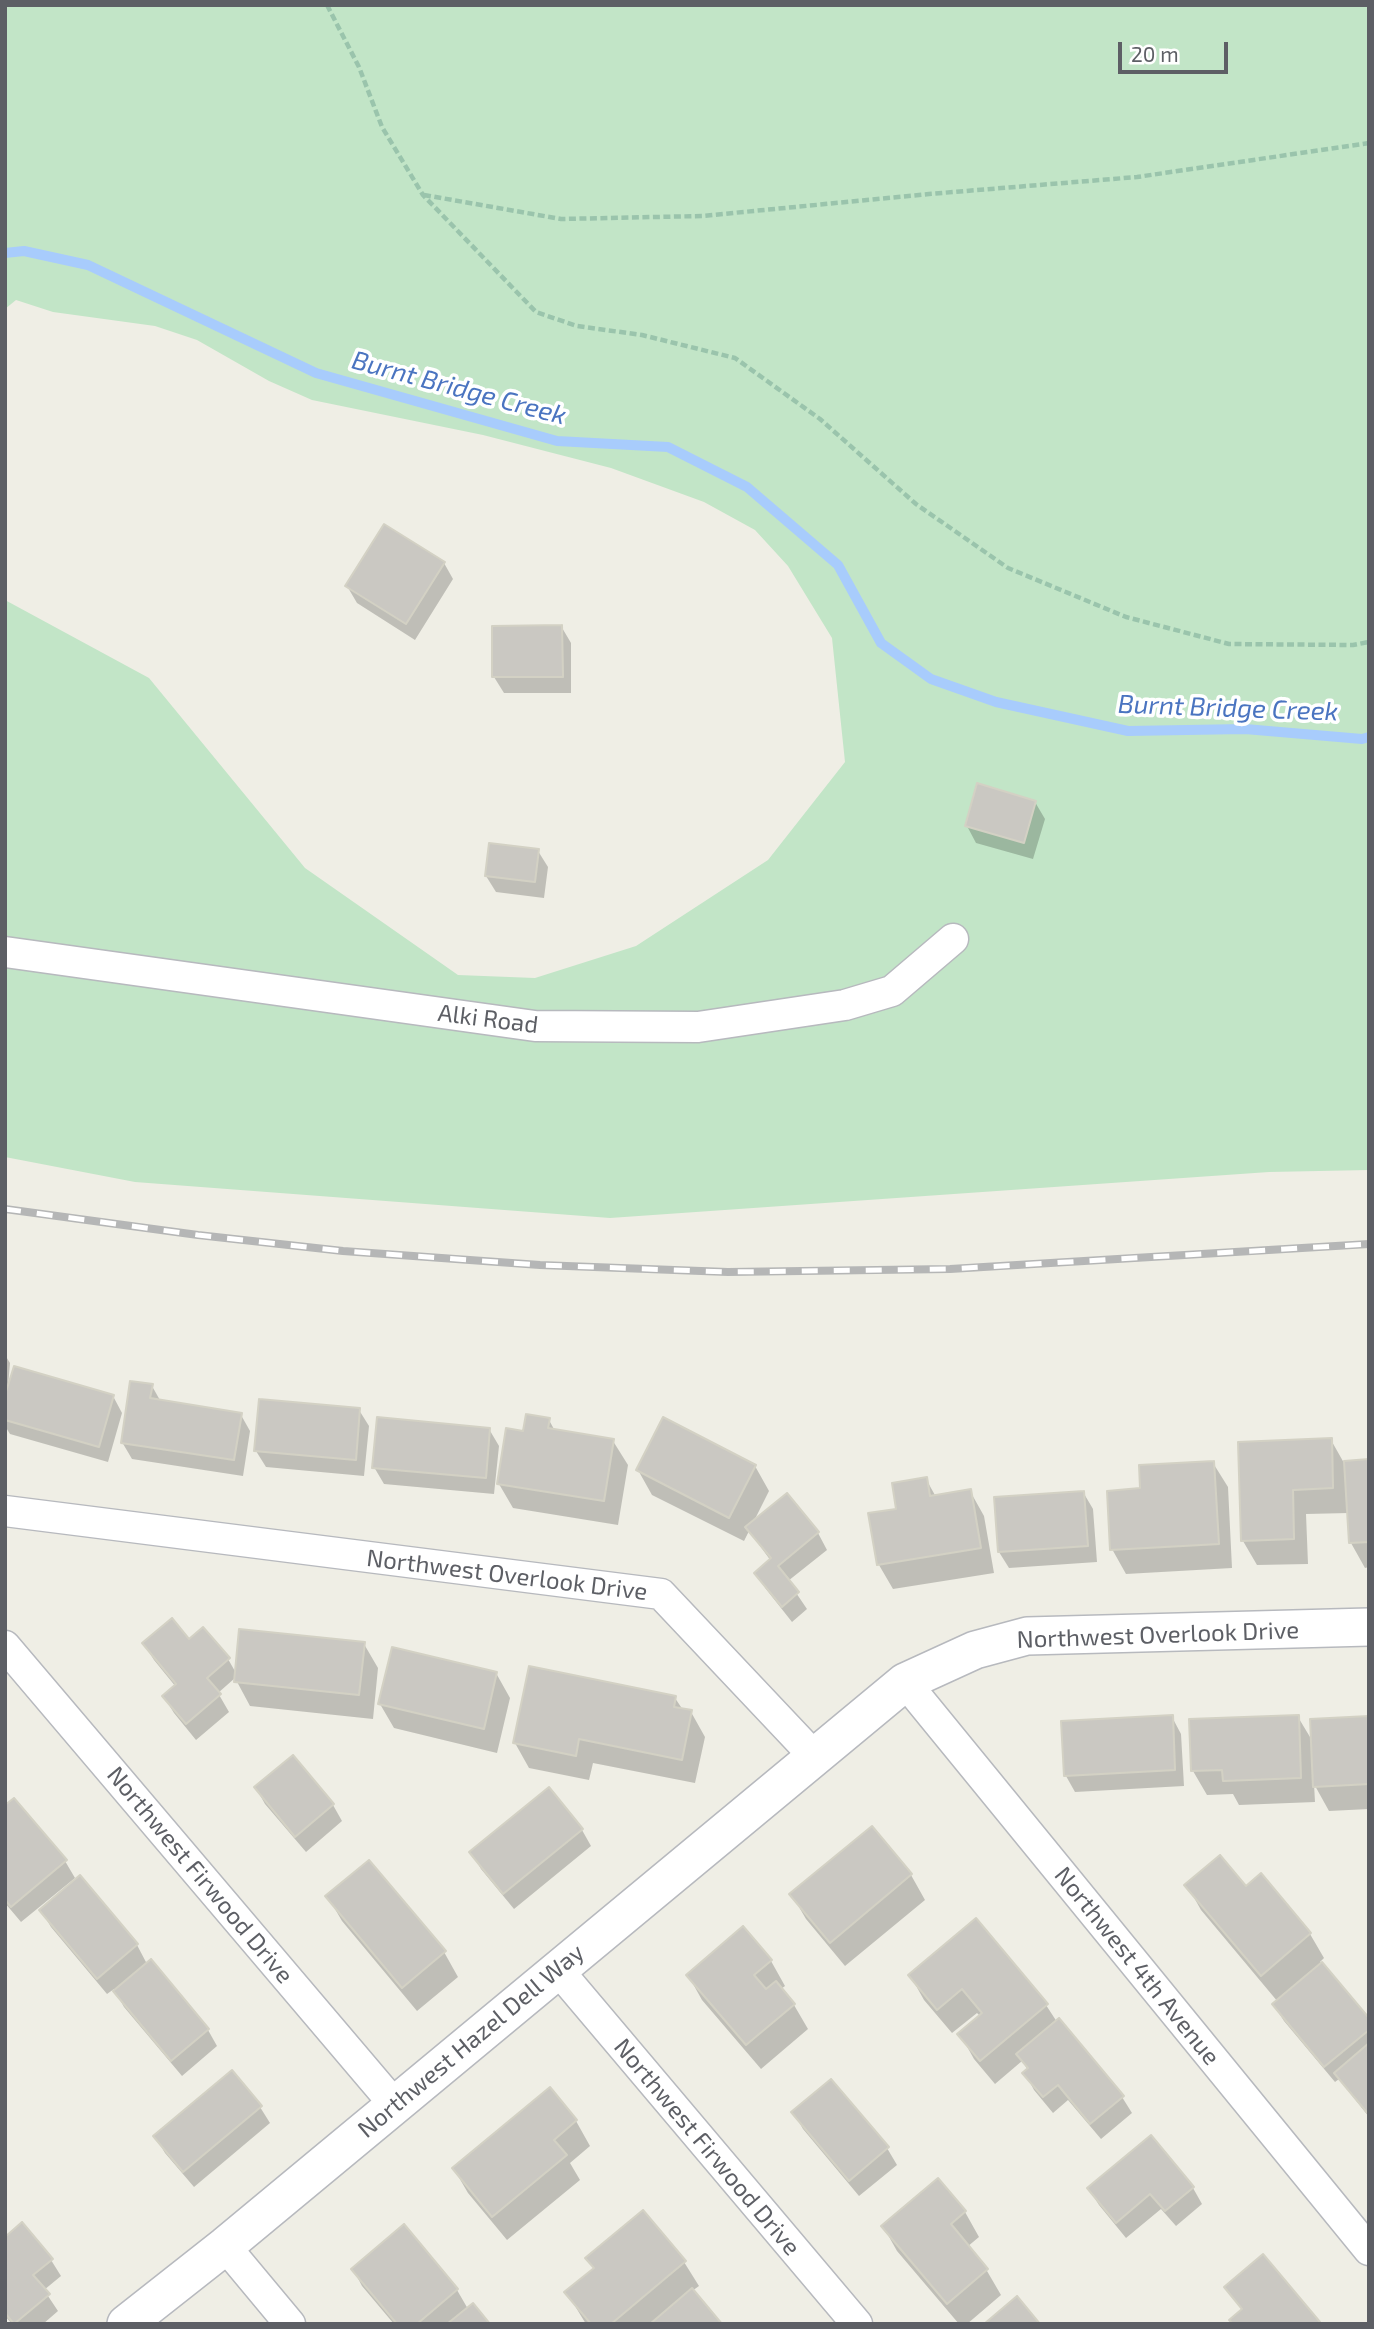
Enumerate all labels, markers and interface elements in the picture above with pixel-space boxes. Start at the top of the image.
scale bar [1122,28,1232,72]
text: 20 m [1131,41,1179,66]
water label: Burnt Bridge Creek [348,344,570,432]
water label: Burnt Bridge Creek [1117,689,1339,727]
street label: Alki Road [436,999,540,1039]
street label: Northwest Overlook Drive [365,1543,649,1607]
street label: Northwest Overlook Drive [1016,1616,1300,1654]
street label: Northwest Firwood Drive [101,1761,299,1989]
street label: Northwest 4th Avenue [1048,1861,1226,2071]
street label: Northwest Hazel Dell Way [352,1938,590,2144]
street label: Northwest Firwood Drive [608,2033,806,2261]

